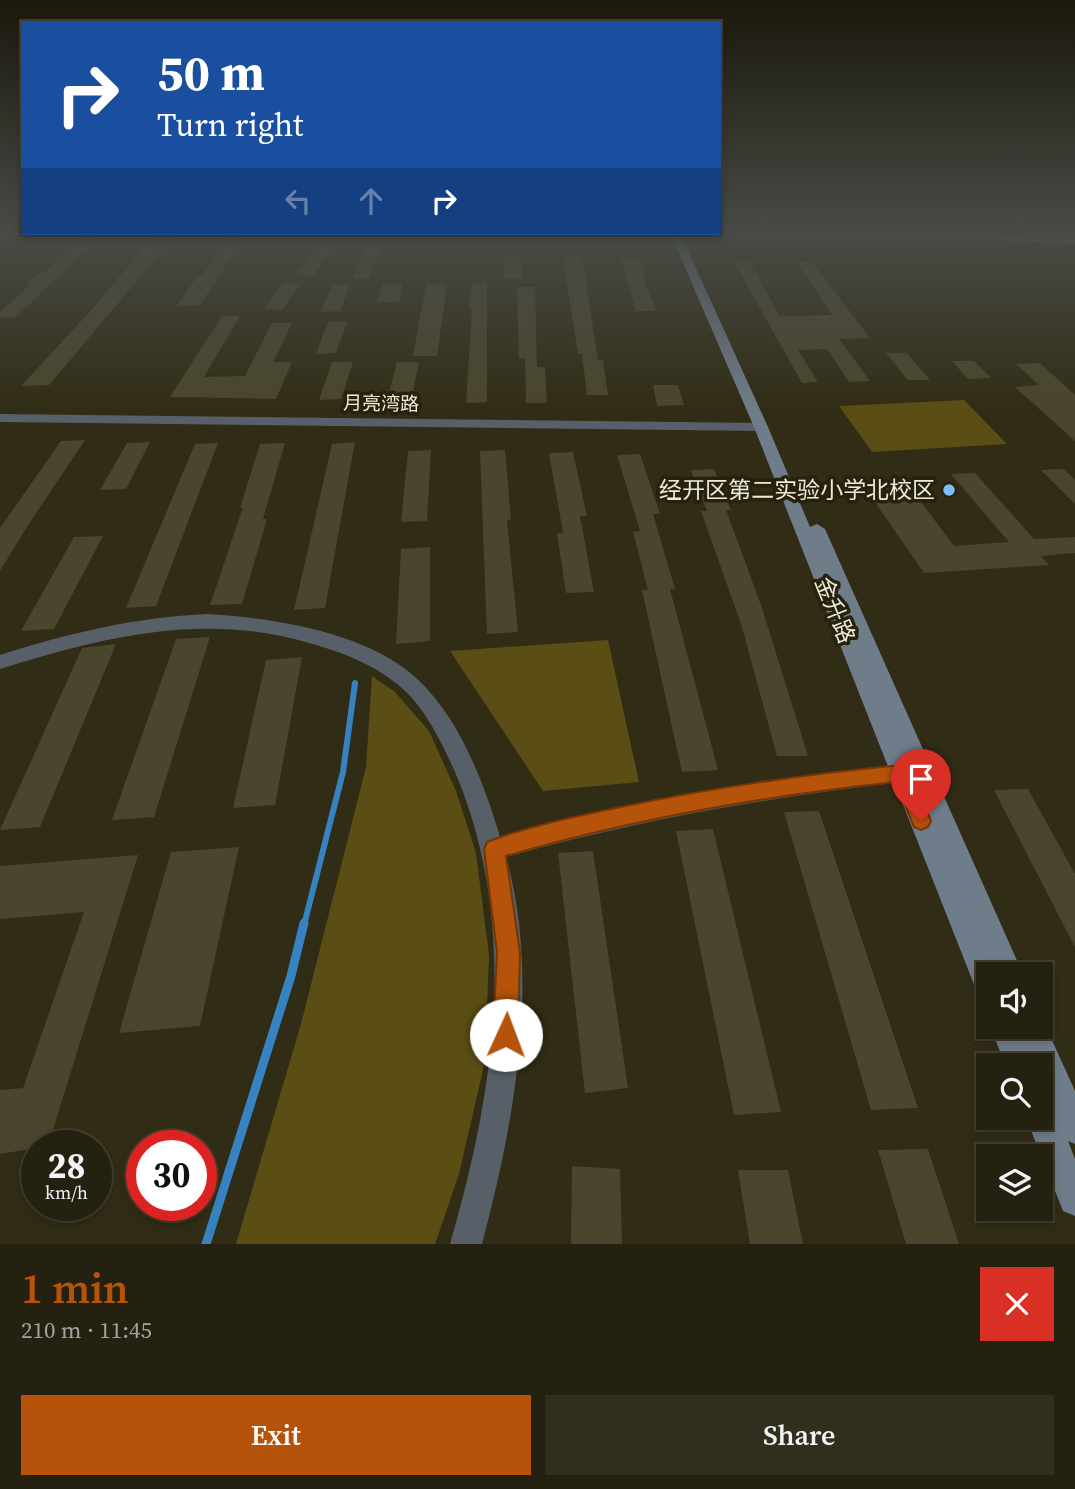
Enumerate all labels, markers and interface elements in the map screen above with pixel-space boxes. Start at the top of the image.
text: 50 m [157,39,265,106]
icon: right [42,49,133,140]
text: Turn right [157,103,303,147]
icon: left [279,182,317,220]
icon: ahead [352,182,390,220]
icon: right [425,182,463,220]
street label: 月亮湾路 [343,389,419,417]
place label: 经开区第二实验小学北校区 [659,474,935,506]
marker: 经开区第二实验小学北校区 [941,482,957,498]
street label: 金升路 [807,572,863,648]
pin [891,749,951,821]
icon: arrive [902,760,940,798]
map controls [976,962,1053,1221]
button: sound [976,962,1053,1039]
position arrow [469,998,543,1072]
button: search [976,1053,1053,1130]
speed limit sign: 30 [126,1130,217,1221]
text: 28 [48,1142,85,1190]
button: layers [976,1144,1053,1221]
text: km/h [45,1180,88,1205]
text: 1 min [21,1259,129,1317]
button: close [980,1267,1054,1341]
text: 210 m · 11:45 [21,1314,152,1346]
button: Exit [21,1395,531,1475]
button: Share [545,1395,1054,1475]

